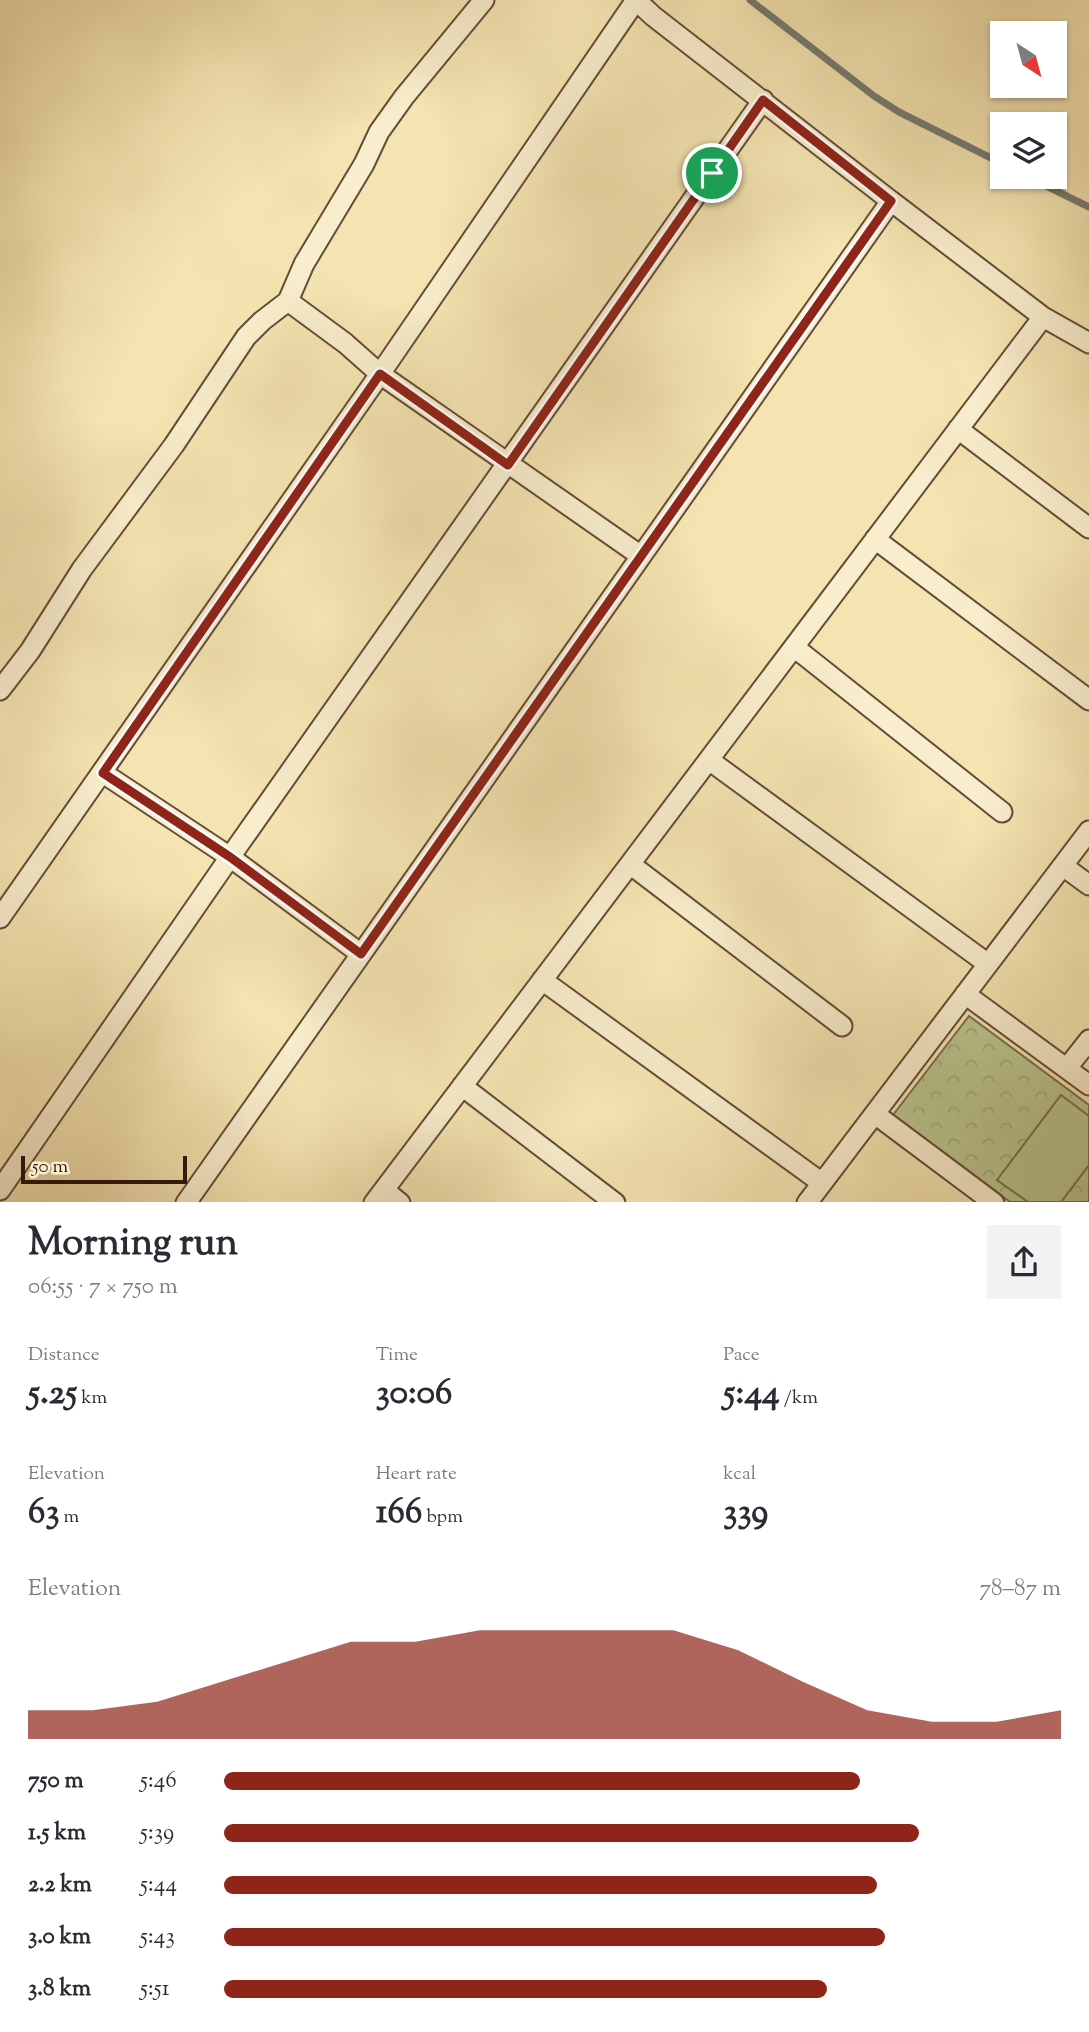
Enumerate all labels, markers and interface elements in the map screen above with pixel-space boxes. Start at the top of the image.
north arrow [990,21,1068,98]
map controls [990,21,1067,189]
button: layers [990,112,1067,189]
pin [682,143,742,203]
icon: arrive [693,154,731,192]
scale bar [21,1154,187,1185]
text: 50 m [32,1154,68,1181]
text: Morning run [28,1218,238,1272]
button: share [987,1225,1061,1299]
text: 06:55 · 7 × 750 m [28,1271,178,1304]
text: Distance [28,1342,100,1369]
text: Time [376,1342,418,1369]
text: Pace [723,1342,760,1369]
text: 5.25 [28,1369,77,1420]
text: 30:06 [376,1369,452,1420]
text: 5:44 [723,1369,780,1420]
text: km [77,1385,107,1412]
text: /km [780,1385,818,1412]
text: Elevation [28,1461,105,1488]
text: Heart rate [376,1461,457,1488]
text: kcal [723,1461,756,1488]
text: 63 [28,1488,60,1539]
text: 166 [376,1488,422,1539]
text: 339 [723,1488,768,1539]
text: m [60,1504,79,1531]
text: bpm [422,1504,463,1531]
text: Elevation [28,1573,121,1606]
text: 78–87 m [980,1573,1061,1606]
text: 750 m [28,1765,83,1798]
text: 5:46 [140,1765,177,1798]
text: 1.5 km [28,1817,86,1850]
text: 5:39 [140,1817,174,1850]
text: 2.2 km [28,1869,92,1902]
text: 5:44 [140,1869,177,1902]
text: 3.0 km [28,1921,91,1954]
text: 5:43 [140,1921,175,1954]
text: 3.8 km [28,1973,91,2006]
text: 5:51 [140,1973,170,2006]

